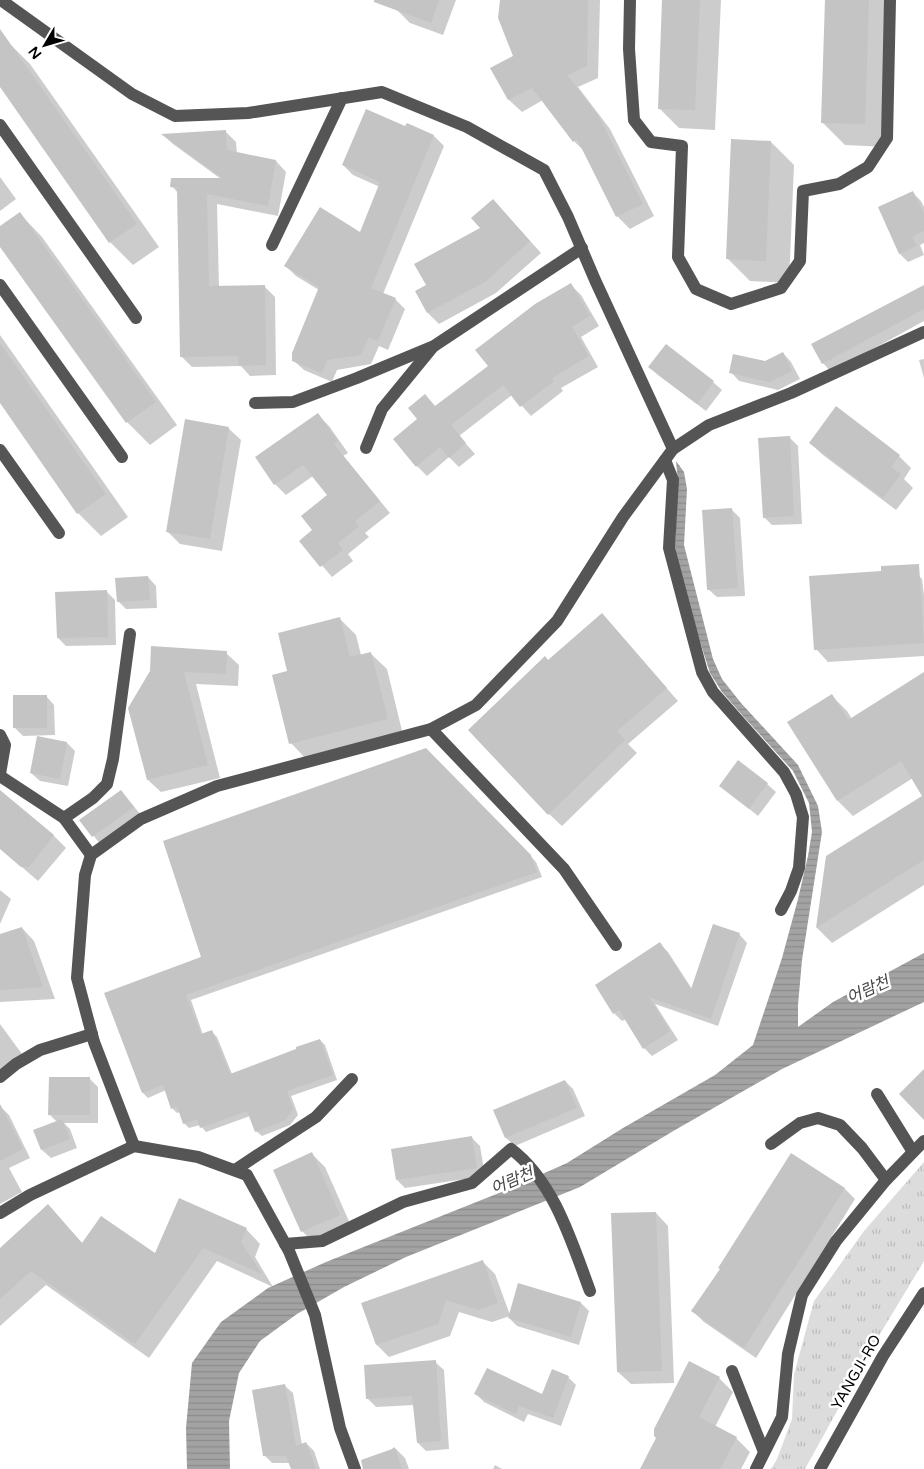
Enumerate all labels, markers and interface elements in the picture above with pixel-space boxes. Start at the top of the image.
north arrow [20,20,70,70]
text: N [25,43,45,62]
water label: 어람천 [844,971,894,1008]
water label: 어람천 [488,1162,538,1199]
street label: YANGJI-RO [827,1331,885,1413]

